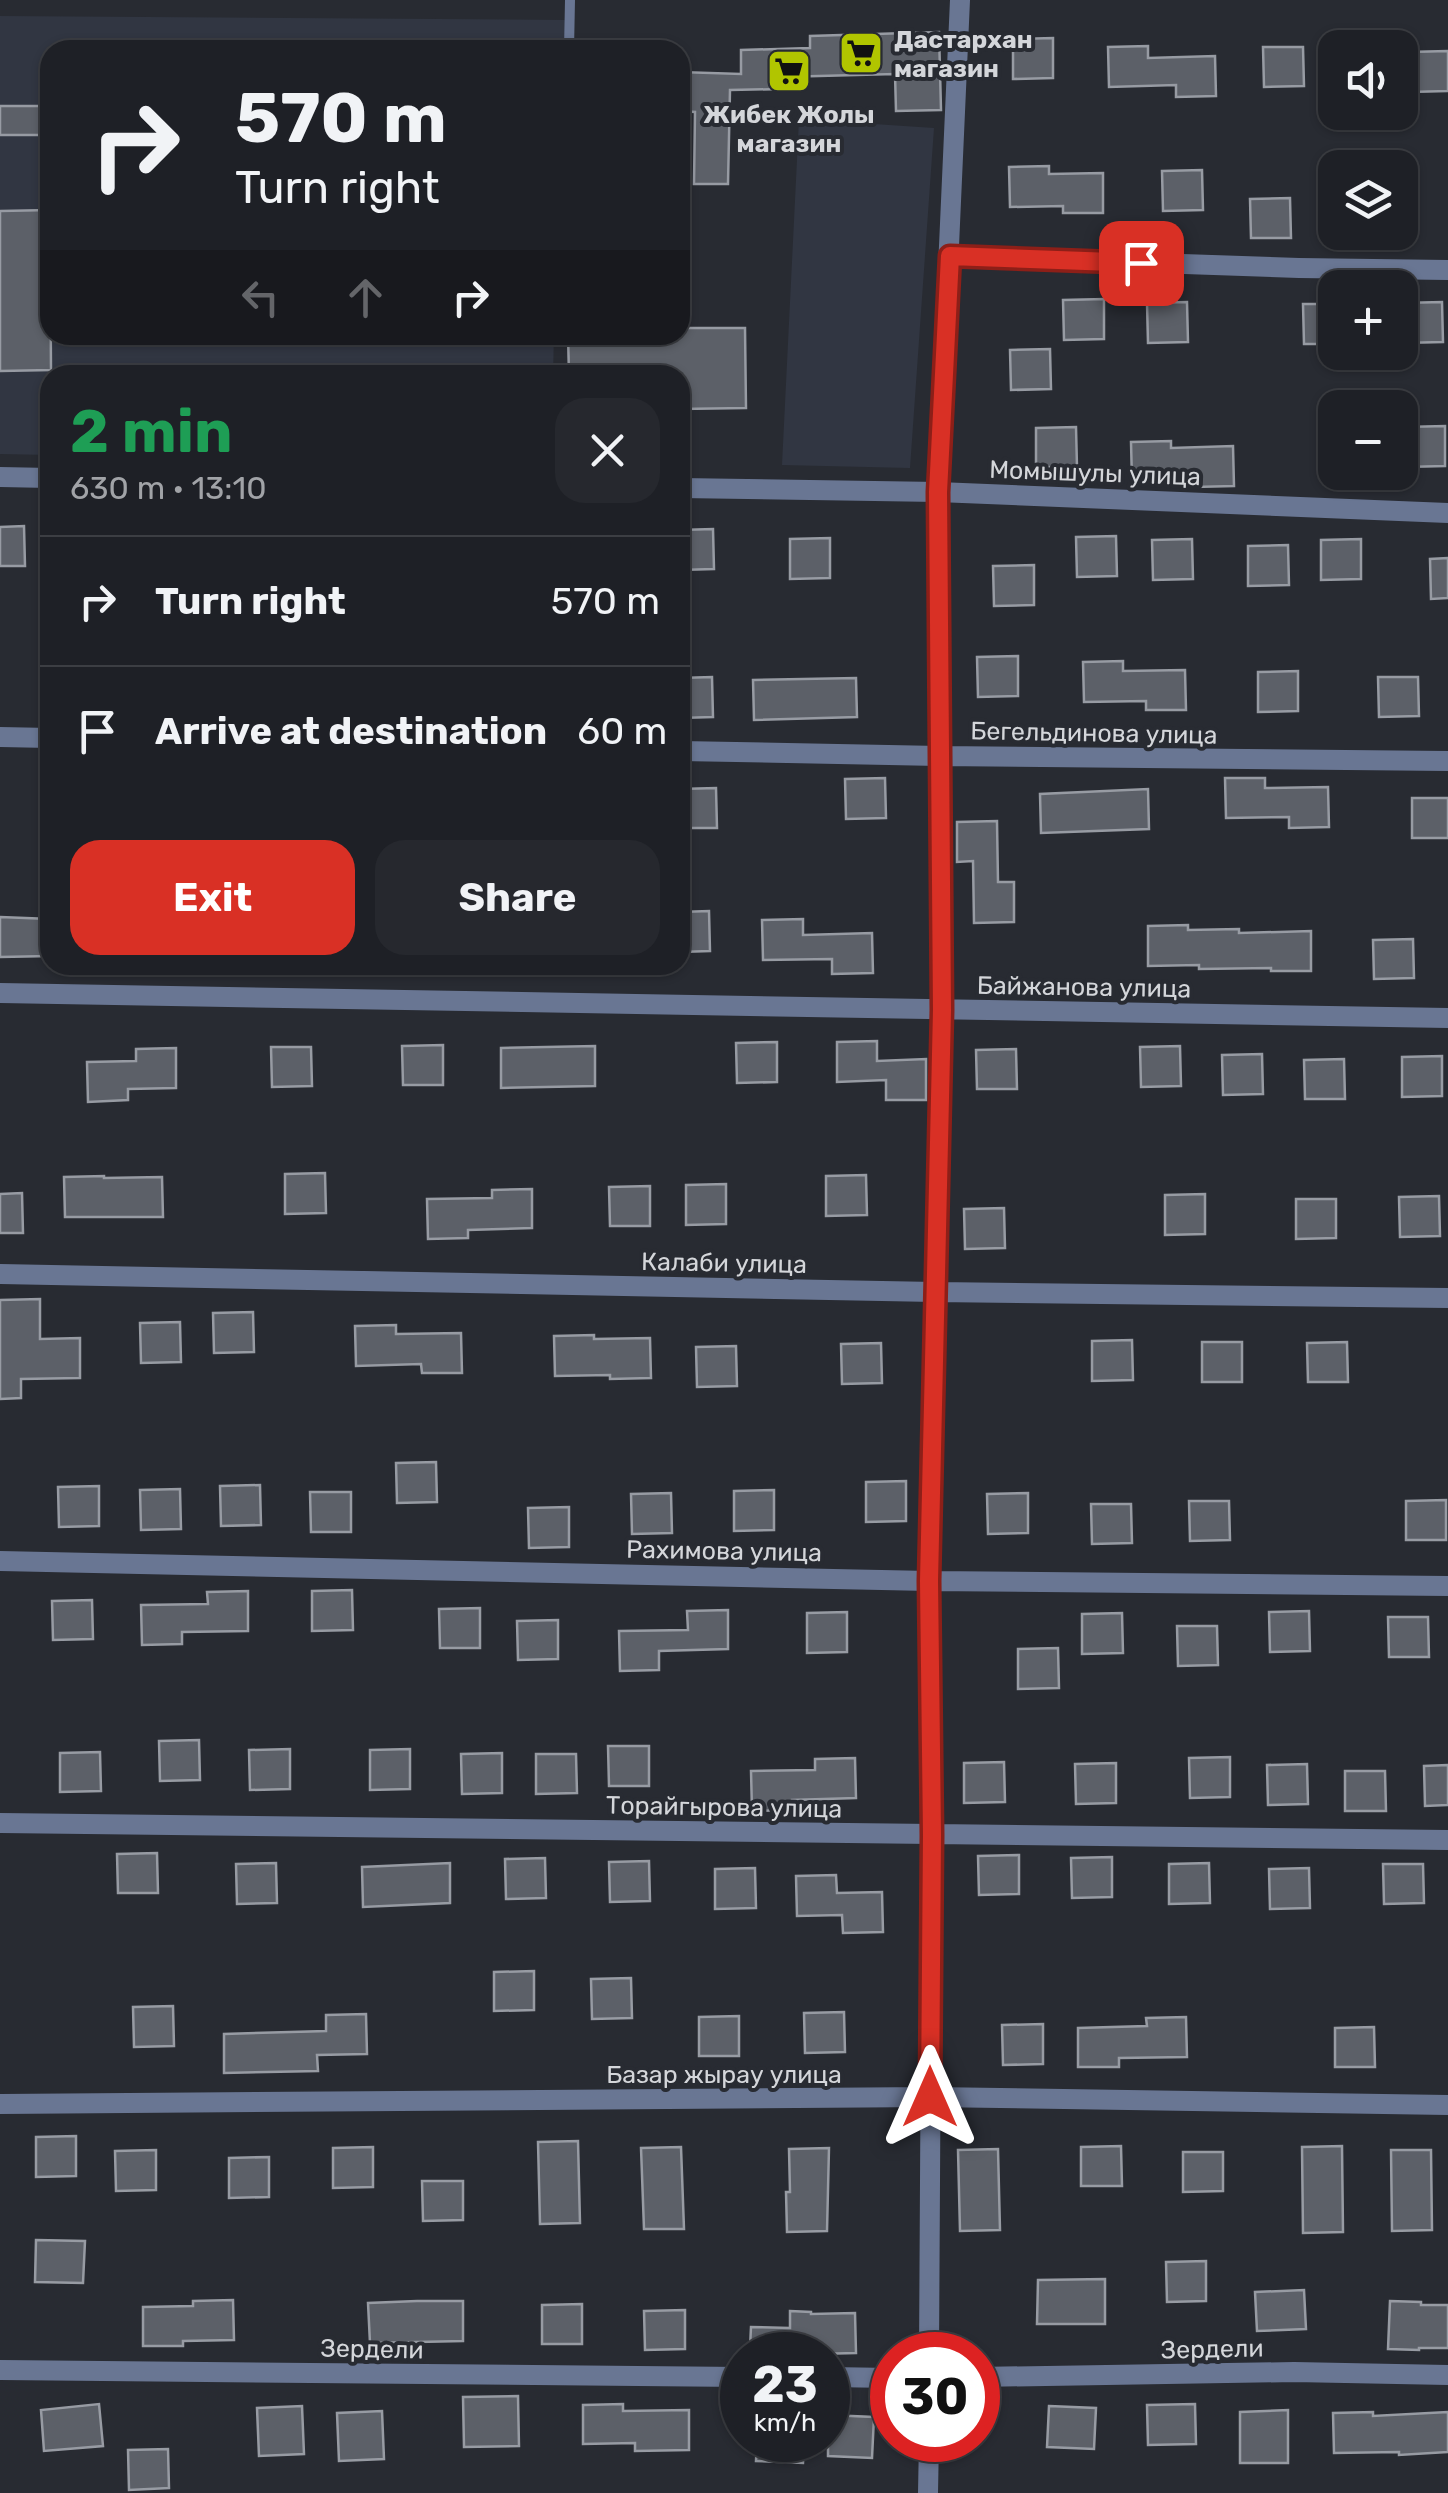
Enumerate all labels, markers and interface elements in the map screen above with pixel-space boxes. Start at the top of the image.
place label: Дастархан магазин [894,25,1033,83]
supermarket icon: Дастархан магазин [838,30,884,76]
map controls [1318,30,1418,490]
button: sound [1318,30,1418,130]
supermarket icon: Жибек Жолы магазин [766,48,812,94]
text: 570 m [235,77,447,160]
icon: right [70,80,200,210]
place label: Жибек Жолы магазин [703,100,875,158]
button: layers [1318,150,1418,250]
text: Turn right [235,161,439,214]
pin [1099,221,1184,306]
icon: arrive [1114,236,1169,291]
icon: left [233,270,288,325]
icon: ahead [338,270,393,325]
icon: right [443,270,498,325]
button: + [1318,270,1418,370]
button: − [1318,390,1418,490]
text: 2 min [70,396,232,467]
button: close [555,398,660,503]
street label: Момышулы улица [989,455,1201,491]
text: 630 m · 13:10 [70,469,267,507]
icon: right [70,574,125,629]
text: Turn right [155,578,346,624]
text: 570 m [551,578,660,624]
icon: arrive [70,704,125,759]
text: Arrive at destination [155,708,547,754]
text: 60 m [577,708,667,754]
street label: Бегельдинова улица [970,716,1218,750]
button: Exit [70,840,355,955]
button: Share [375,840,660,955]
street label: Байжанова улица [977,971,1191,1003]
street label: Калаби улица [641,1247,807,1279]
street label: Рахимова улица [626,1535,822,1567]
street label: Торайгырова улица [606,1790,842,1824]
position arrow [878,2045,982,2149]
street label: Базар жырау улица [606,2060,842,2089]
speed limit sign: 30 [870,2332,1000,2462]
street label: Зердели [320,2334,424,2364]
street label: Зердели [1160,2334,1264,2364]
text: 23 [752,2355,818,2415]
text: km/h [754,2408,816,2437]

